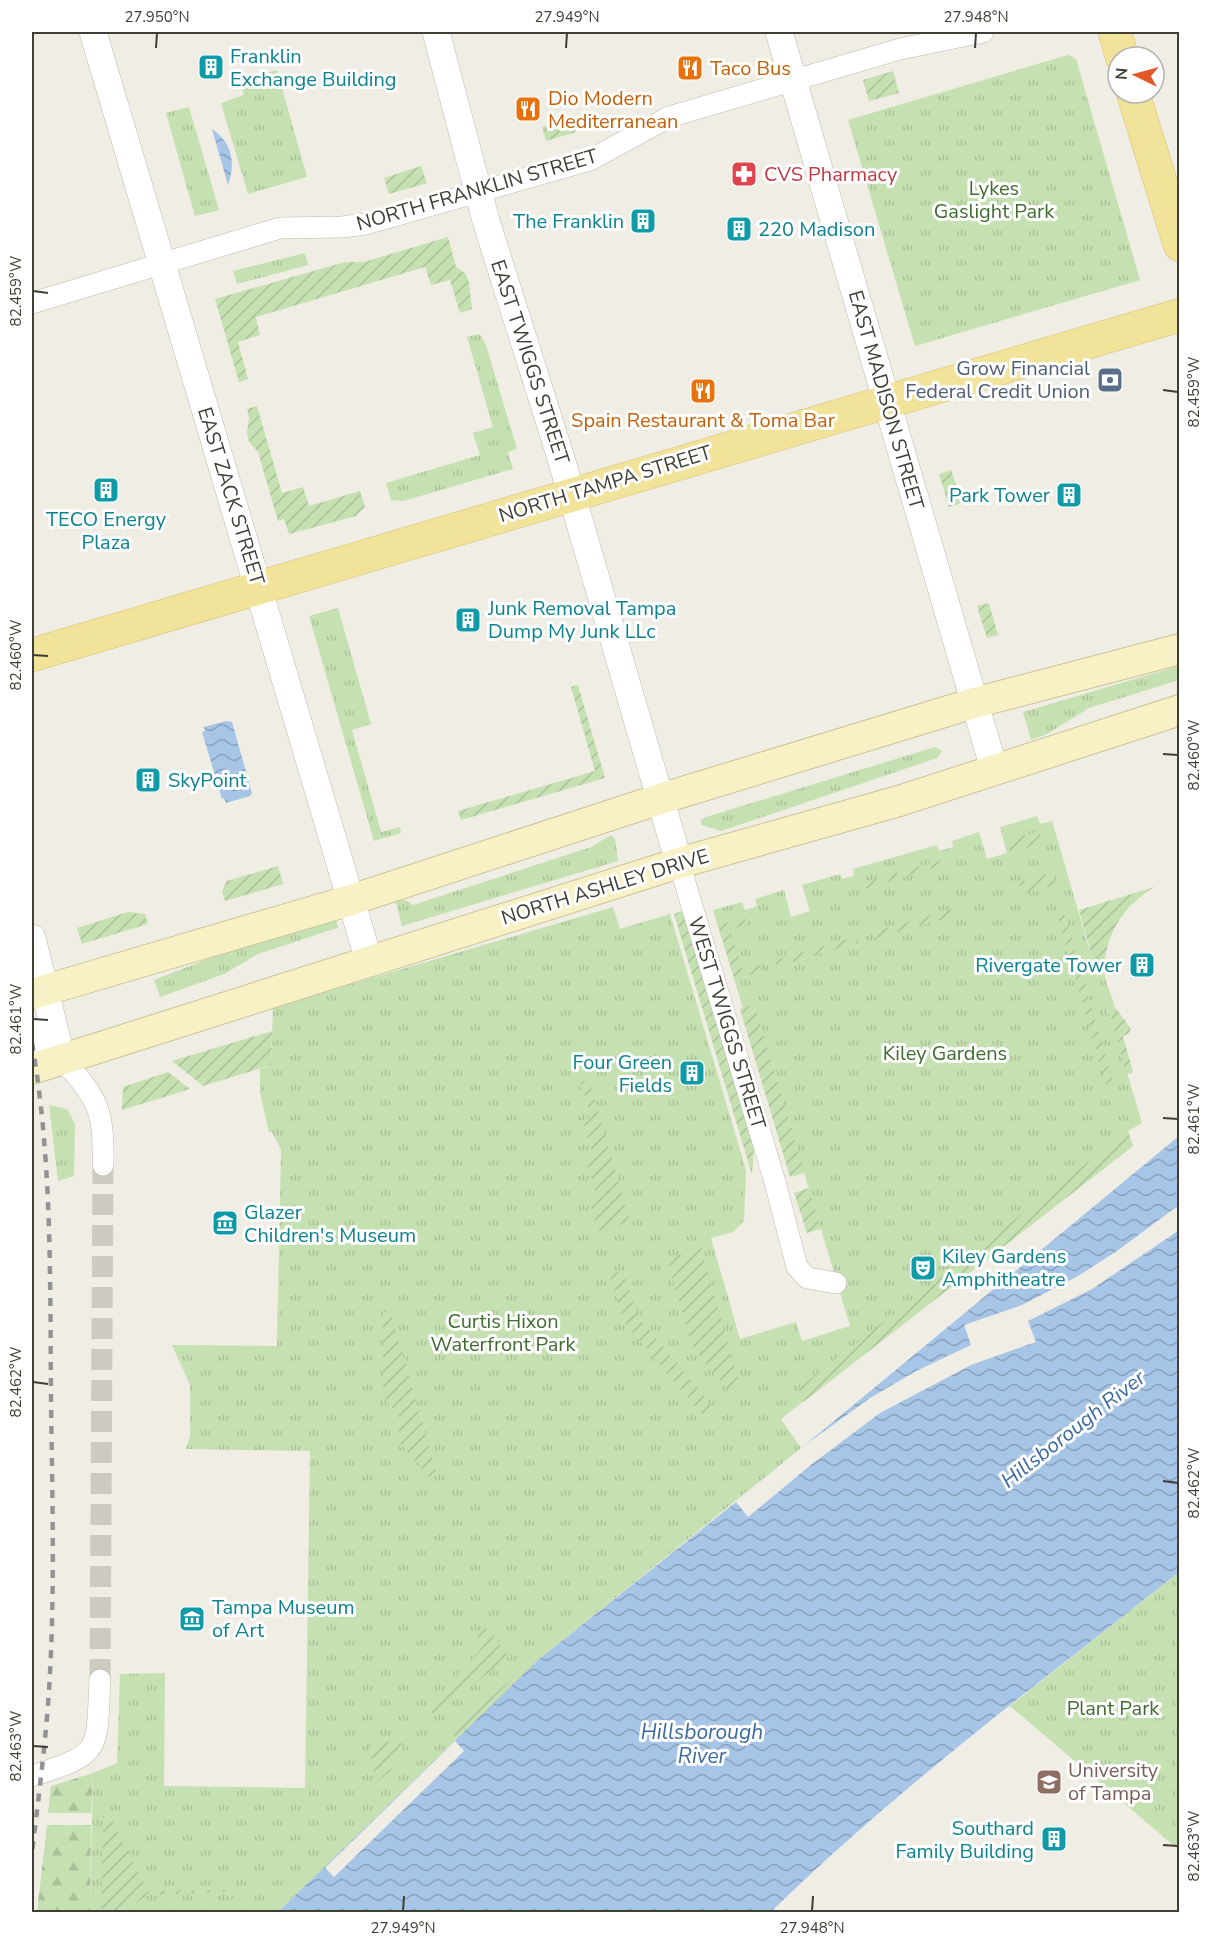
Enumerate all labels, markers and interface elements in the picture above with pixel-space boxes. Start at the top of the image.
text: 27.950°N [124,7,190,27]
text: 27.949°N [534,7,600,27]
text: 27.948°N [943,7,1009,27]
place label: Franklin Exchange Building [230,43,397,93]
north arrow [1106,45,1166,105]
building icon: Franklin Exchange Building [196,52,226,82]
restaurant icon: Taco Bus [675,53,705,83]
place label: Taco Bus [710,55,791,82]
text: N [1111,67,1134,81]
place label: Dio Modern Mediterranean [548,85,678,135]
restaurant icon: Dio Modern Mediterranean [513,94,543,124]
street label: NORTH FRANKLIN STREET [353,143,601,237]
pharmacy icon: CVS Pharmacy [729,159,759,189]
place label: CVS Pharmacy [764,161,898,188]
park label: Lykes Gaslight Park [934,175,1055,225]
building icon: The Franklin [628,206,658,236]
place label: The Franklin [513,208,624,235]
building icon: 220 Madison [724,214,754,244]
place label: 220 Madison [758,216,875,243]
text: 82.459°W [6,255,26,326]
street label: EAST TWIGGS STREET [484,256,576,468]
street label: EAST MADISON STREET [842,287,930,513]
place label: Grow Financial Federal Credit Union [905,355,1090,405]
text: 82.459°W [1184,356,1204,427]
bank icon: Grow Financial Federal Credit Union [1095,365,1125,395]
restaurant icon: Spain Restaurant & Toma Bar [688,376,718,406]
street label: EAST ZACK STREET [191,404,271,588]
place label: Spain Restaurant & Toma Bar [571,407,835,434]
street label: NORTH TAMPA STREET [495,439,715,529]
building icon: TECO Energy Plaza [91,475,121,505]
building icon: Park Tower [1054,480,1084,510]
place label: Park Tower [949,482,1050,509]
place label: TECO Energy Plaza [46,506,167,556]
place label: Junk Removal Tampa Dump My Junk LLc [487,595,676,645]
building icon: Junk Removal Tampa Dump My Junk LLc [453,605,483,635]
text: 82.460°W [6,619,26,690]
text: 82.460°W [1184,719,1204,790]
building icon: SkyPoint [133,765,163,795]
place label: SkyPoint [168,767,248,794]
street label: NORTH ASHLEY DRIVE [498,843,712,931]
street label: WEST TWIGGS STREET [682,913,772,1133]
building icon: Rivergate Tower [1127,950,1157,980]
place label: Rivergate Tower [975,952,1122,979]
text: 82.461°W [6,983,26,1054]
park label: Kiley Gardens [883,1040,1007,1067]
place label: Four Green Fields [573,1049,672,1099]
building icon: Four Green Fields [677,1058,707,1088]
text: 82.461°W [1184,1083,1204,1154]
place label: Glazer Children's Museum [244,1199,416,1249]
museum icon: Glazer Children's Museum [210,1208,240,1238]
place label: Kiley Gardens Amphitheatre [942,1243,1066,1293]
theatre icon: Kiley Gardens Amphitheatre [908,1253,938,1283]
park label: Curtis Hixon Waterfront Park [431,1308,576,1358]
text: 82.462°W [6,1346,26,1417]
water label: Hillsborough River [995,1364,1151,1494]
text: 82.462°W [1184,1447,1204,1518]
place label: Tampa Museum of Art [212,1594,355,1644]
museum icon: Tampa Museum of Art [177,1604,207,1634]
park label: Plant Park [1067,1695,1160,1722]
text: 82.463°W [6,1710,26,1781]
water label: Hillsborough River [641,1718,763,1770]
place label: University of Tampa [1068,1757,1159,1807]
school or university icon: University of Tampa [1034,1767,1064,1797]
text: 82.463°W [1184,1810,1204,1881]
place label: Southard Family Building [895,1815,1034,1865]
building icon: Southard Family Building [1039,1824,1069,1854]
text: 27.949°N [370,1918,436,1938]
text: 27.948°N [779,1918,845,1938]

